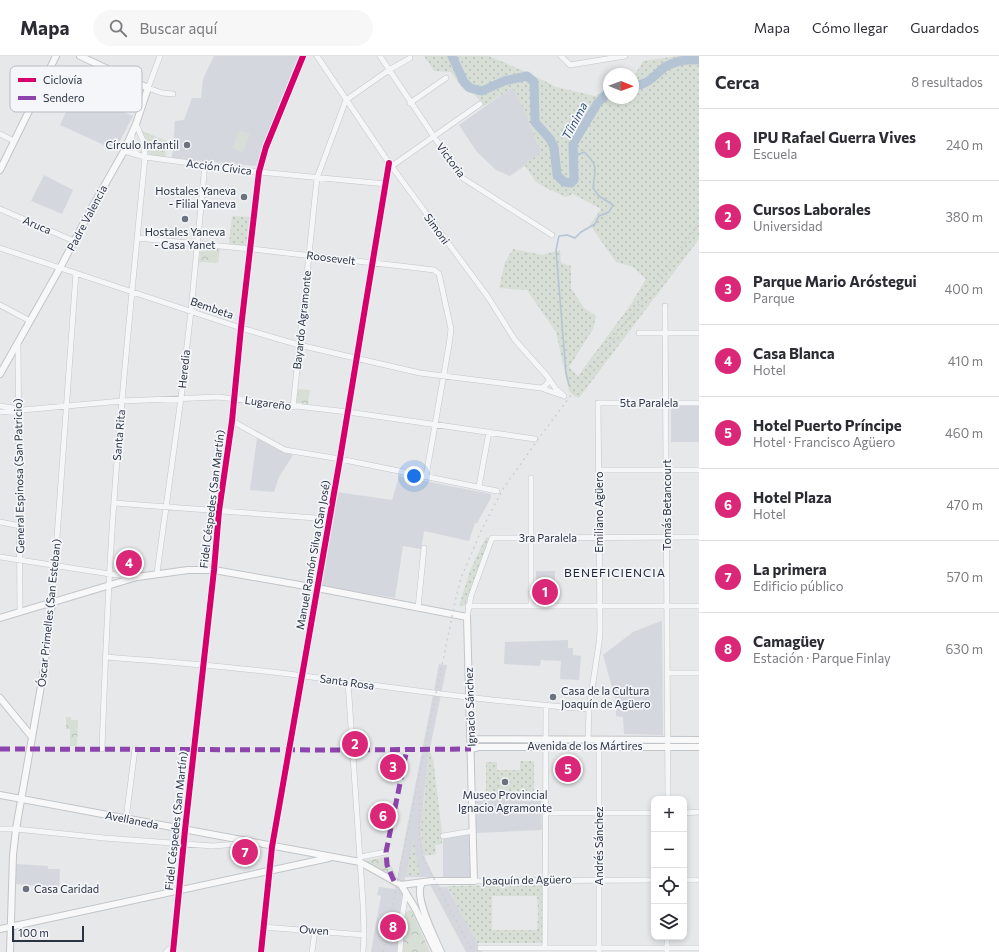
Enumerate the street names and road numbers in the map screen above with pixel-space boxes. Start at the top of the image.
street label: Victoria [434,140,469,180]
street label: Acción Cívica [185,156,253,177]
street label: Padre Valencia [64,183,109,253]
street label: Simoni [422,211,453,247]
street label: Aruca [21,213,53,236]
street label: Roosevelt [306,248,357,267]
street label: Bayardo Agramonte [290,270,313,370]
street label: Bembeta [189,294,236,321]
street label: Heredia [175,349,192,389]
street label: Lugareño [244,393,293,412]
street label: 5ta Paralela [620,396,678,409]
street label: General Espinosa (San Patricio) [11,398,26,554]
street label: Santa Rita [110,409,127,461]
street label: Fidel Céspedes (San Martín) [197,429,226,569]
street label: Tomás Betancourt [660,459,673,551]
street label: Emiliano Agüero [592,471,605,553]
street label: Manuel Ramón Silva (San José) [293,479,333,631]
street label: 3ra Paralela [519,531,577,544]
street label: Óscar Primelles (San Esteban) [33,538,63,688]
street label: Ignacio Sánchez [462,667,477,747]
street label: Santa Rosa [319,671,375,692]
street label: Avenida de los Mártires [527,739,643,752]
street label: Fidel Céspedes (San Martín) [162,751,189,891]
street label: Andrés Sánchez [592,806,605,885]
street label: Avellaneda [104,808,160,831]
street label: Joaquín de Agüero [482,872,572,888]
street label: Owen [299,922,329,937]

